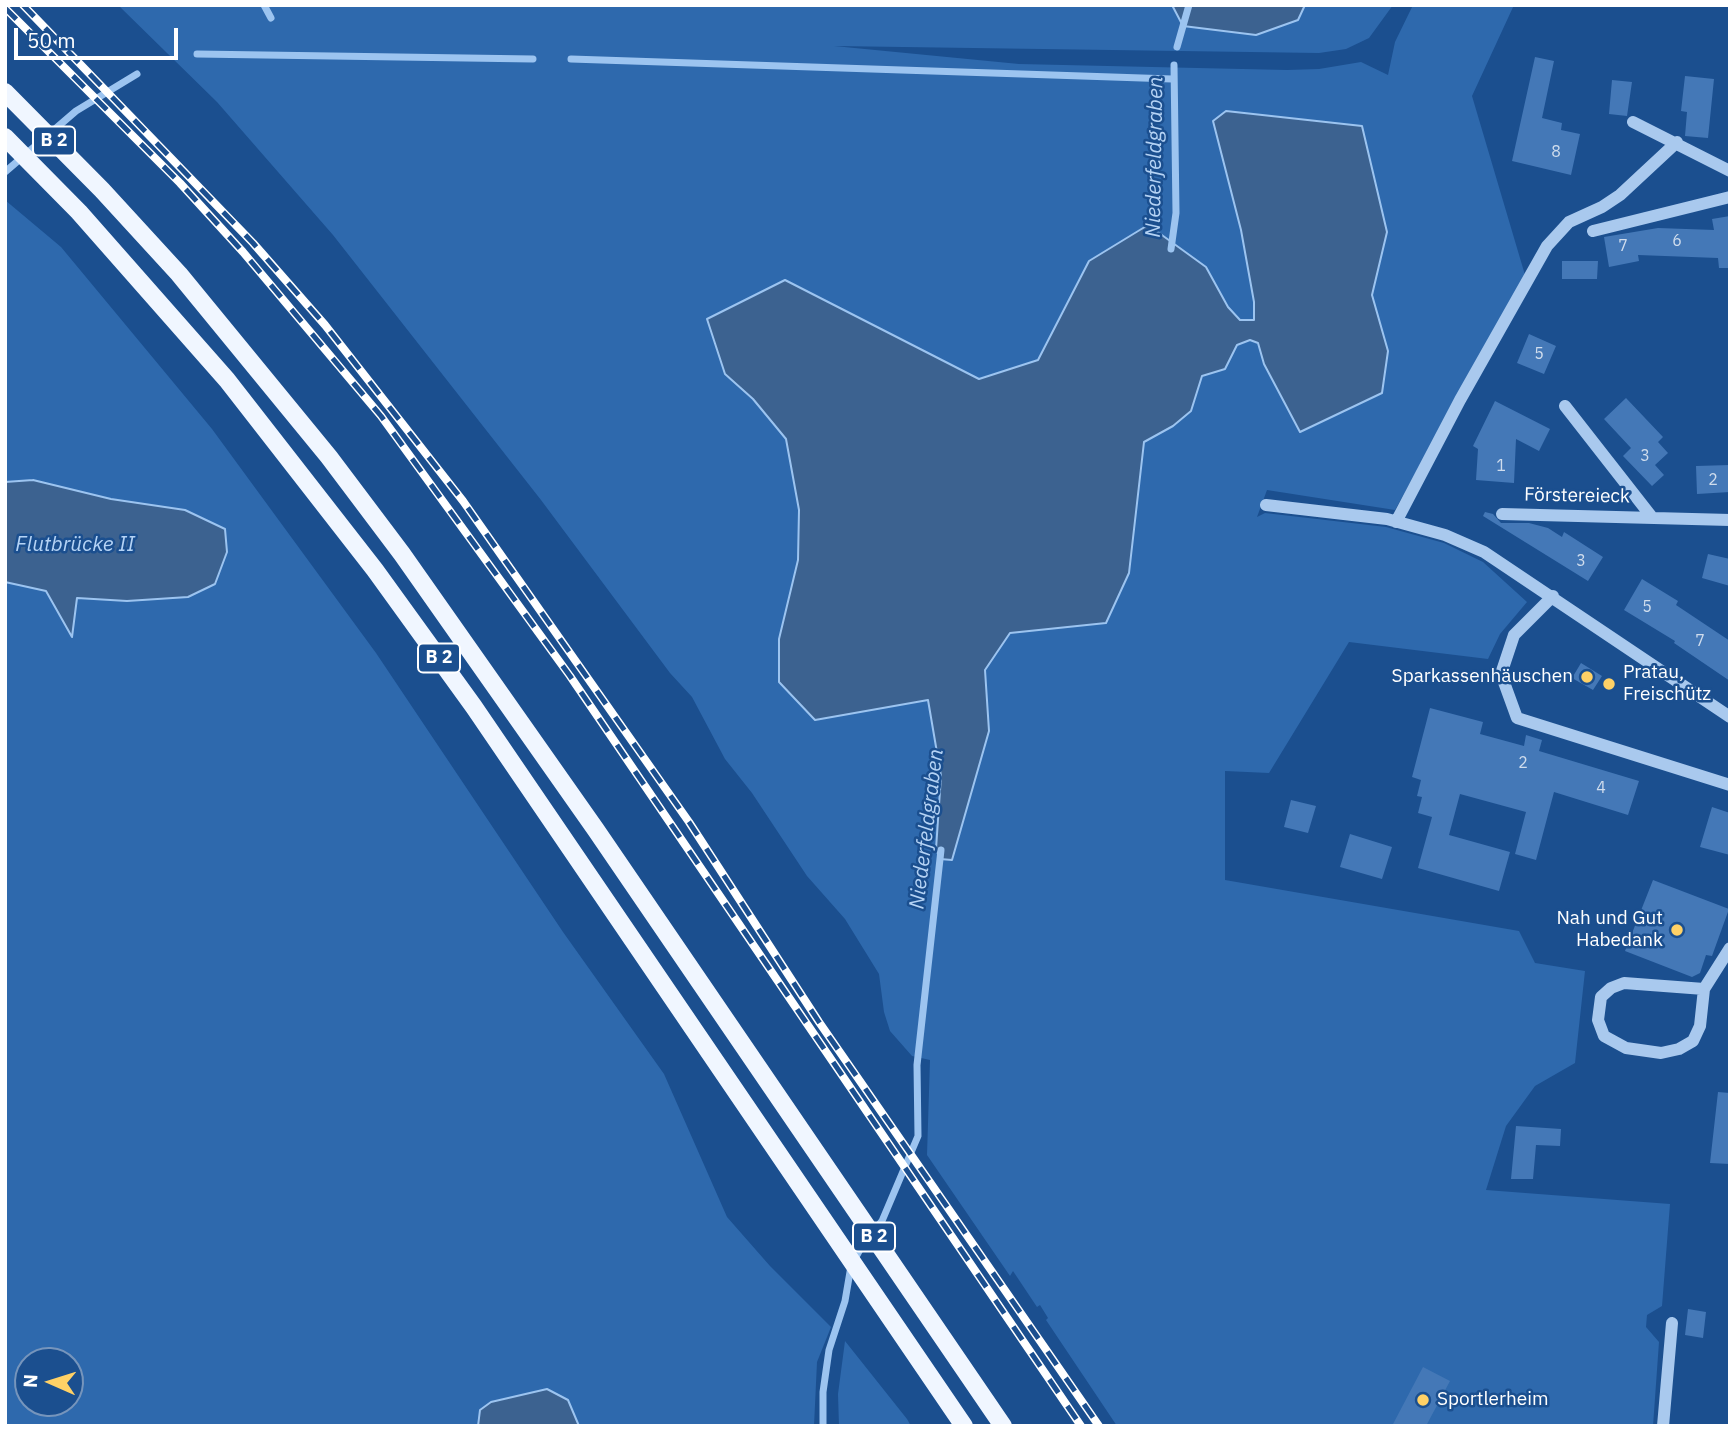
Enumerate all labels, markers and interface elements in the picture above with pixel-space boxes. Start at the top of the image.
scale bar [18,14,182,58]
text: 50 m [27,26,76,54]
water label: Niederfeldgraben [1141,76,1169,238]
road number: B 2 [33,126,75,156]
house number: 8 [1551,142,1561,162]
house number: 6 [1672,231,1682,251]
house number: 7 [1618,236,1628,256]
house number: 5 [1534,344,1544,364]
house number: 3 [1640,446,1650,466]
house number: 1 [1496,456,1506,476]
house number: 2 [1708,470,1718,490]
street label: Förstereieck [1524,484,1630,508]
water label: Flutbrücke II [15,532,135,558]
house number: 3 [1576,551,1586,571]
house number: 5 [1642,597,1652,617]
house number: 7 [1695,631,1705,651]
road number: B 2 [418,644,460,672]
place label: Pratau, Freischütz [1623,662,1711,706]
place label: Sparkassenhäuschen [1392,666,1573,688]
marker: Sparkassenhäuschen [1579,669,1595,685]
marker: Pratau, Freischütz [1601,676,1617,692]
water label: Niederfeldgraben [905,747,949,911]
house number: 2 [1518,753,1528,773]
house number: 4 [1596,778,1606,798]
place label: Nah und Gut Habedank [1556,908,1663,952]
marker: Nah und Gut Habedank [1669,922,1685,938]
road number: B 2 [853,1222,895,1252]
north arrow [14,1347,84,1417]
text: N [18,1374,42,1389]
place label: Sportlerheim [1437,1389,1549,1411]
marker: Sportlerheim [1415,1392,1431,1408]

